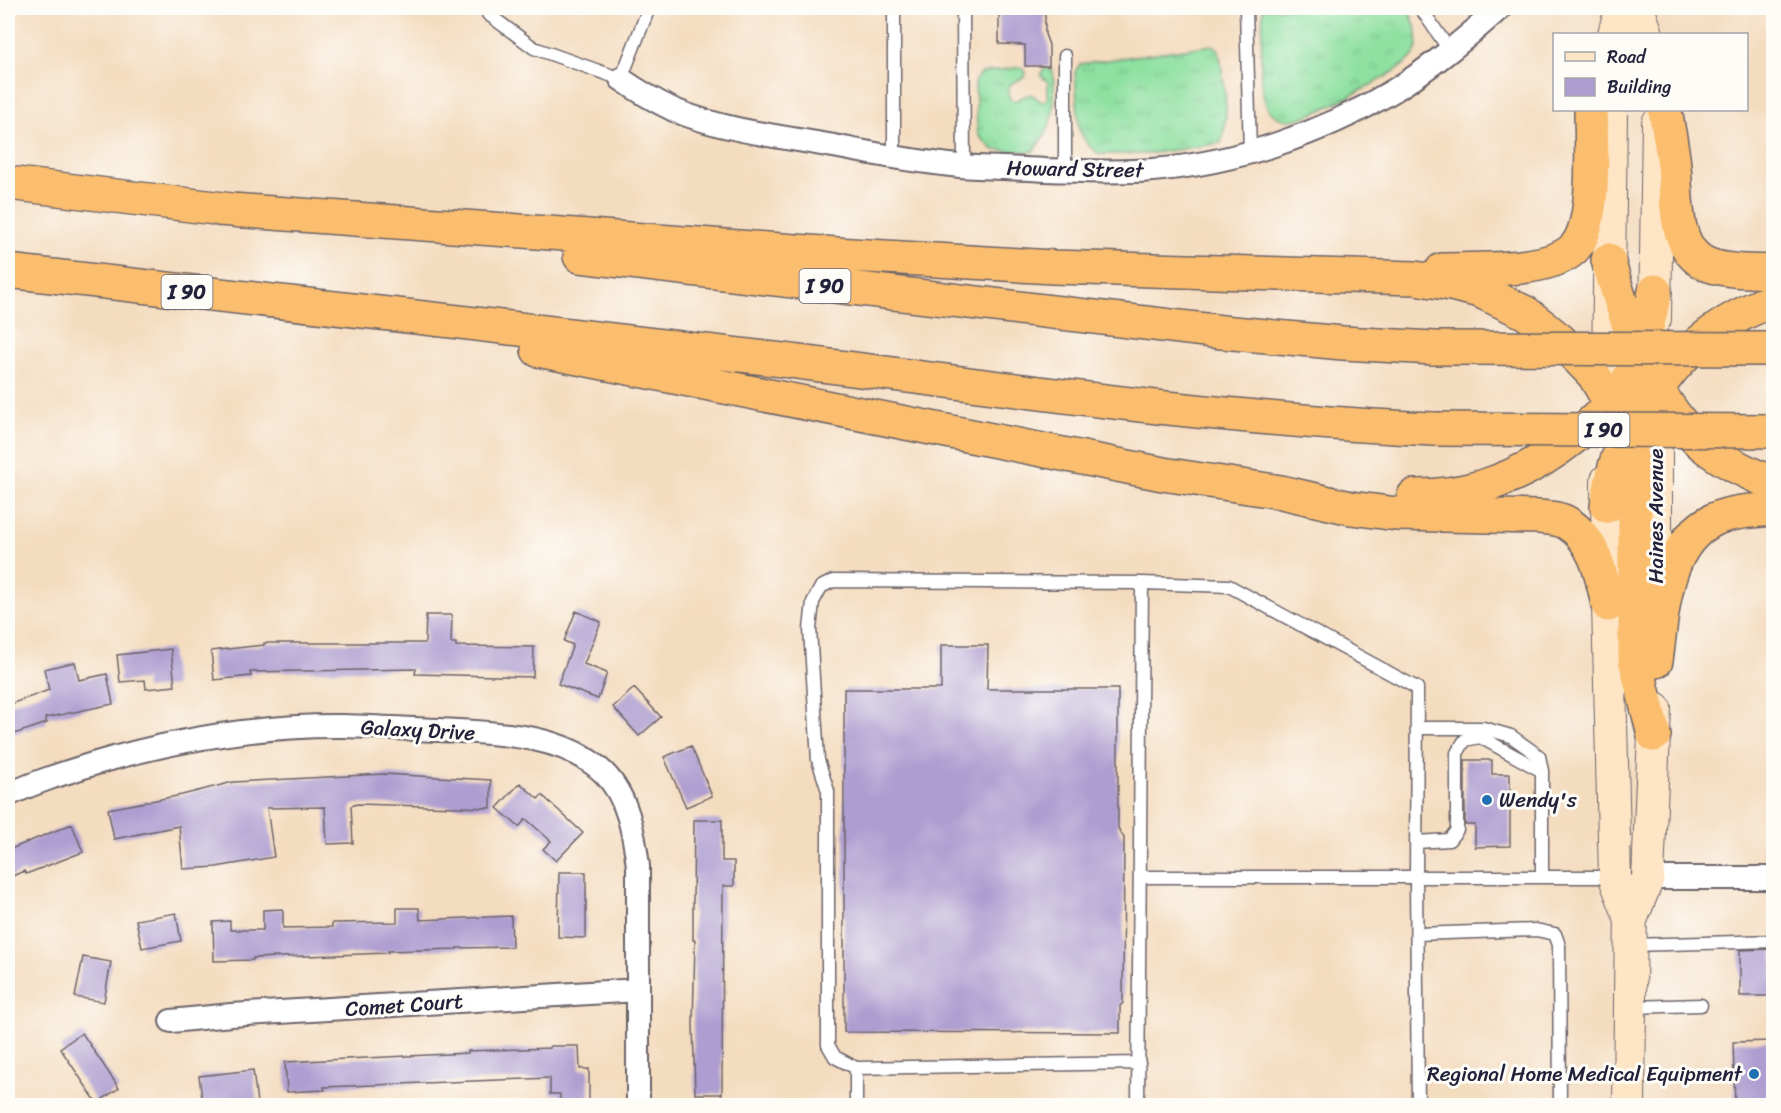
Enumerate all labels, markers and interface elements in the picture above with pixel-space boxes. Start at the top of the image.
legend [1553,33,1748,111]
text: Road [1607,41,1647,73]
text: Building [1607,71,1671,103]
street label: Howard Street [1006,149,1145,189]
road number: I 90 [800,269,850,303]
road number: I 90 [162,275,213,309]
road number: I 90 [1578,413,1630,447]
street label: Haines Avenue [1637,449,1675,583]
street label: Galaxy Drive [360,708,476,752]
place label: Wendy's [1499,781,1577,819]
marker: Wendy's [1480,793,1494,807]
street label: Comet Court [344,982,464,1028]
place label: Regional Home Medical Equipment [1427,1055,1744,1093]
marker: Regional Home Medical Equipment [1747,1067,1761,1081]

